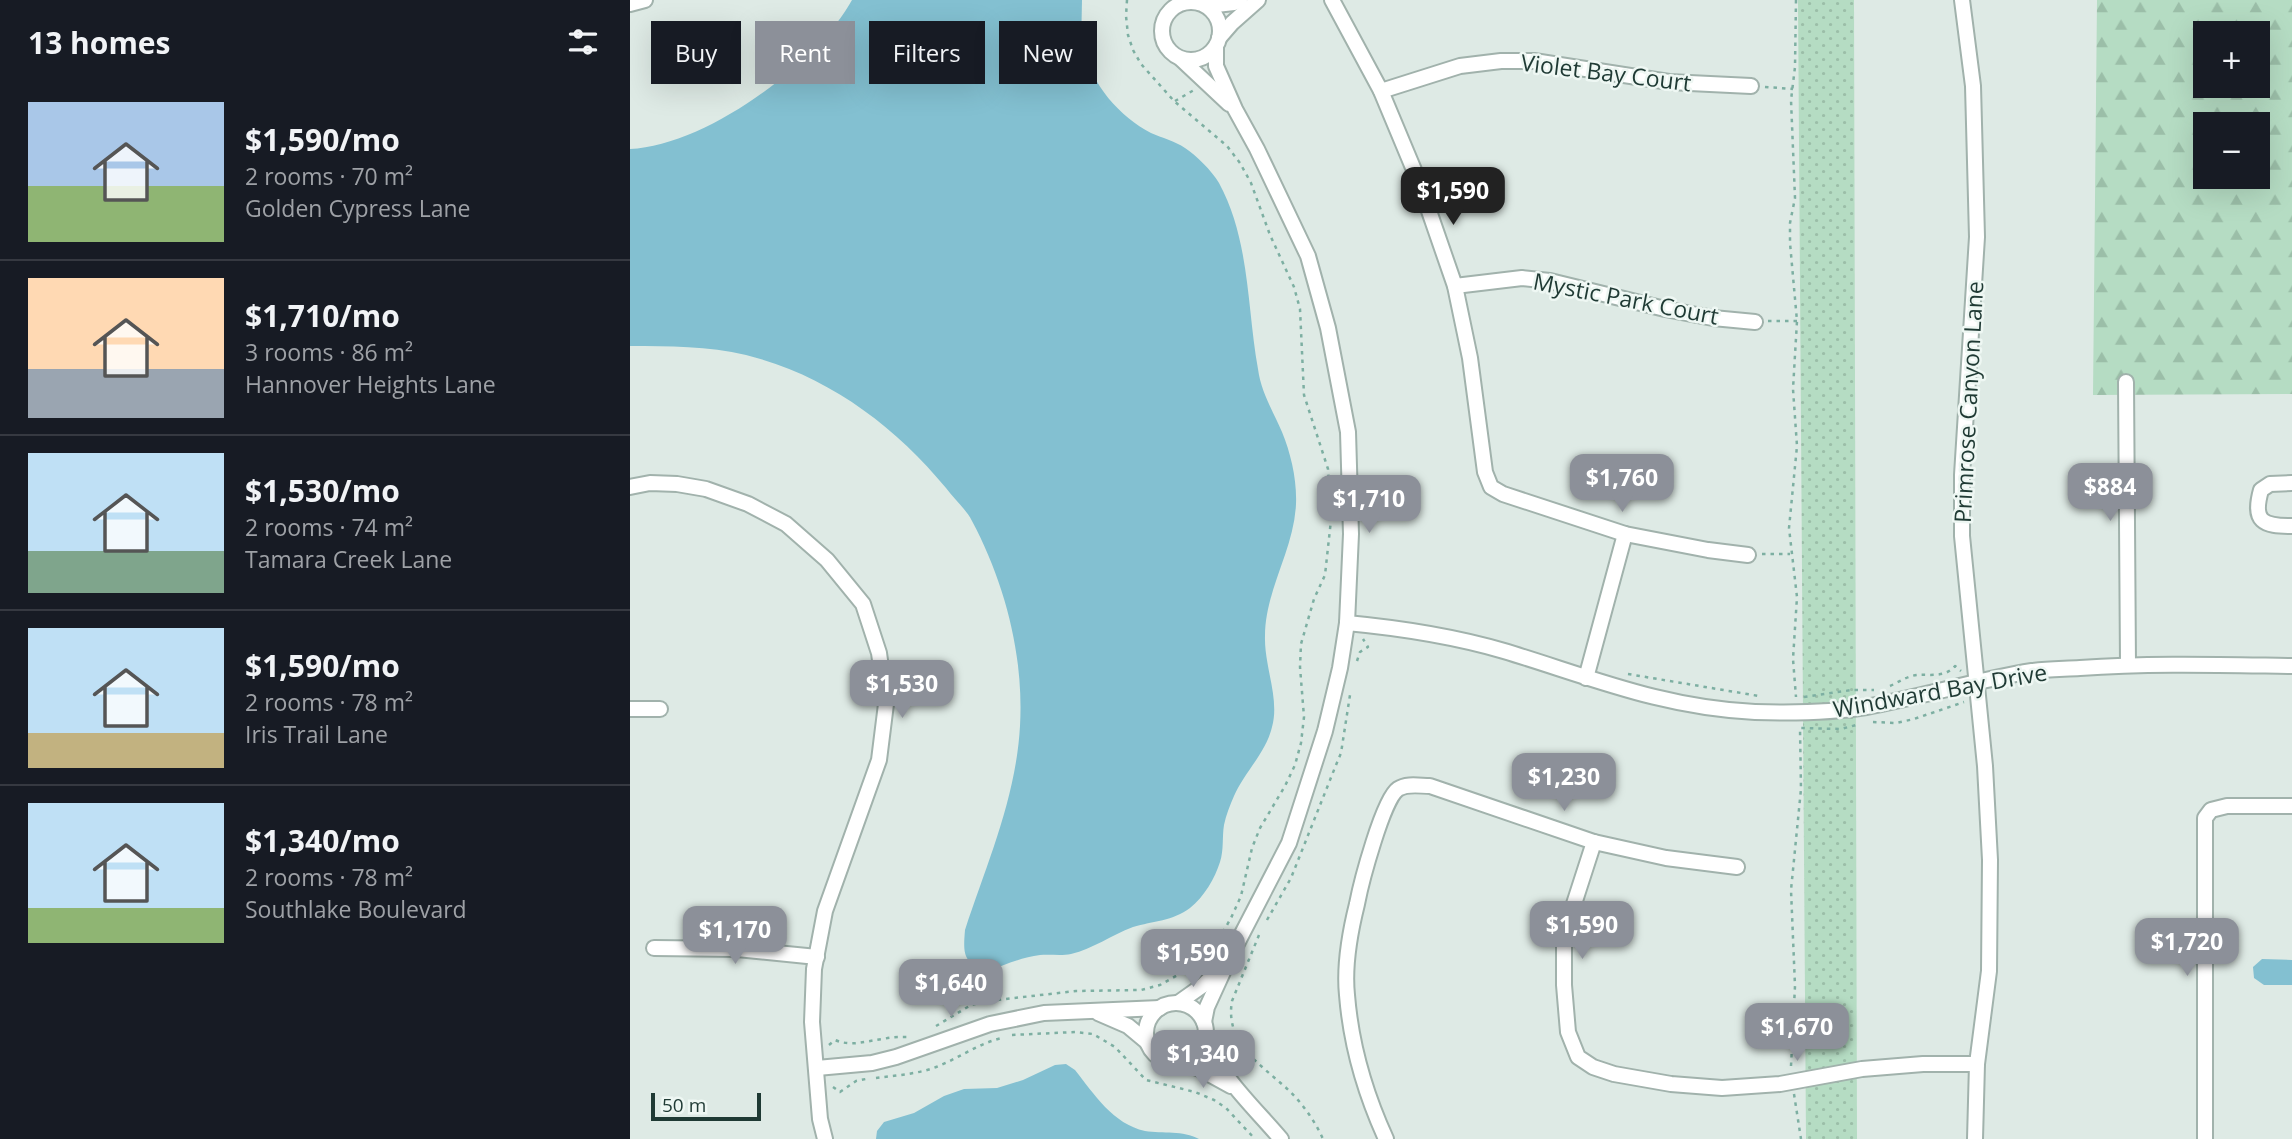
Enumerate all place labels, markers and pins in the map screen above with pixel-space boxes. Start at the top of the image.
pin: $1,590 [1396,168,1510,227]
pin: $1,760 [1565,454,1679,514]
pin: $884 [2069,463,2151,523]
pin: $1,710 [1312,476,1426,535]
pin: $1,530 [845,660,959,720]
pin: $1,230 [1507,754,1621,813]
pin: $1,590 [1525,902,1639,961]
pin: $1,170 [678,906,792,966]
pin: $1,720 [2130,918,2244,978]
pin: $1,590 [1136,930,1250,989]
pin: $1,640 [894,960,1008,1019]
pin: $1,670 [1740,1004,1854,1063]
pin: $1,340 [1146,1030,1260,1090]

